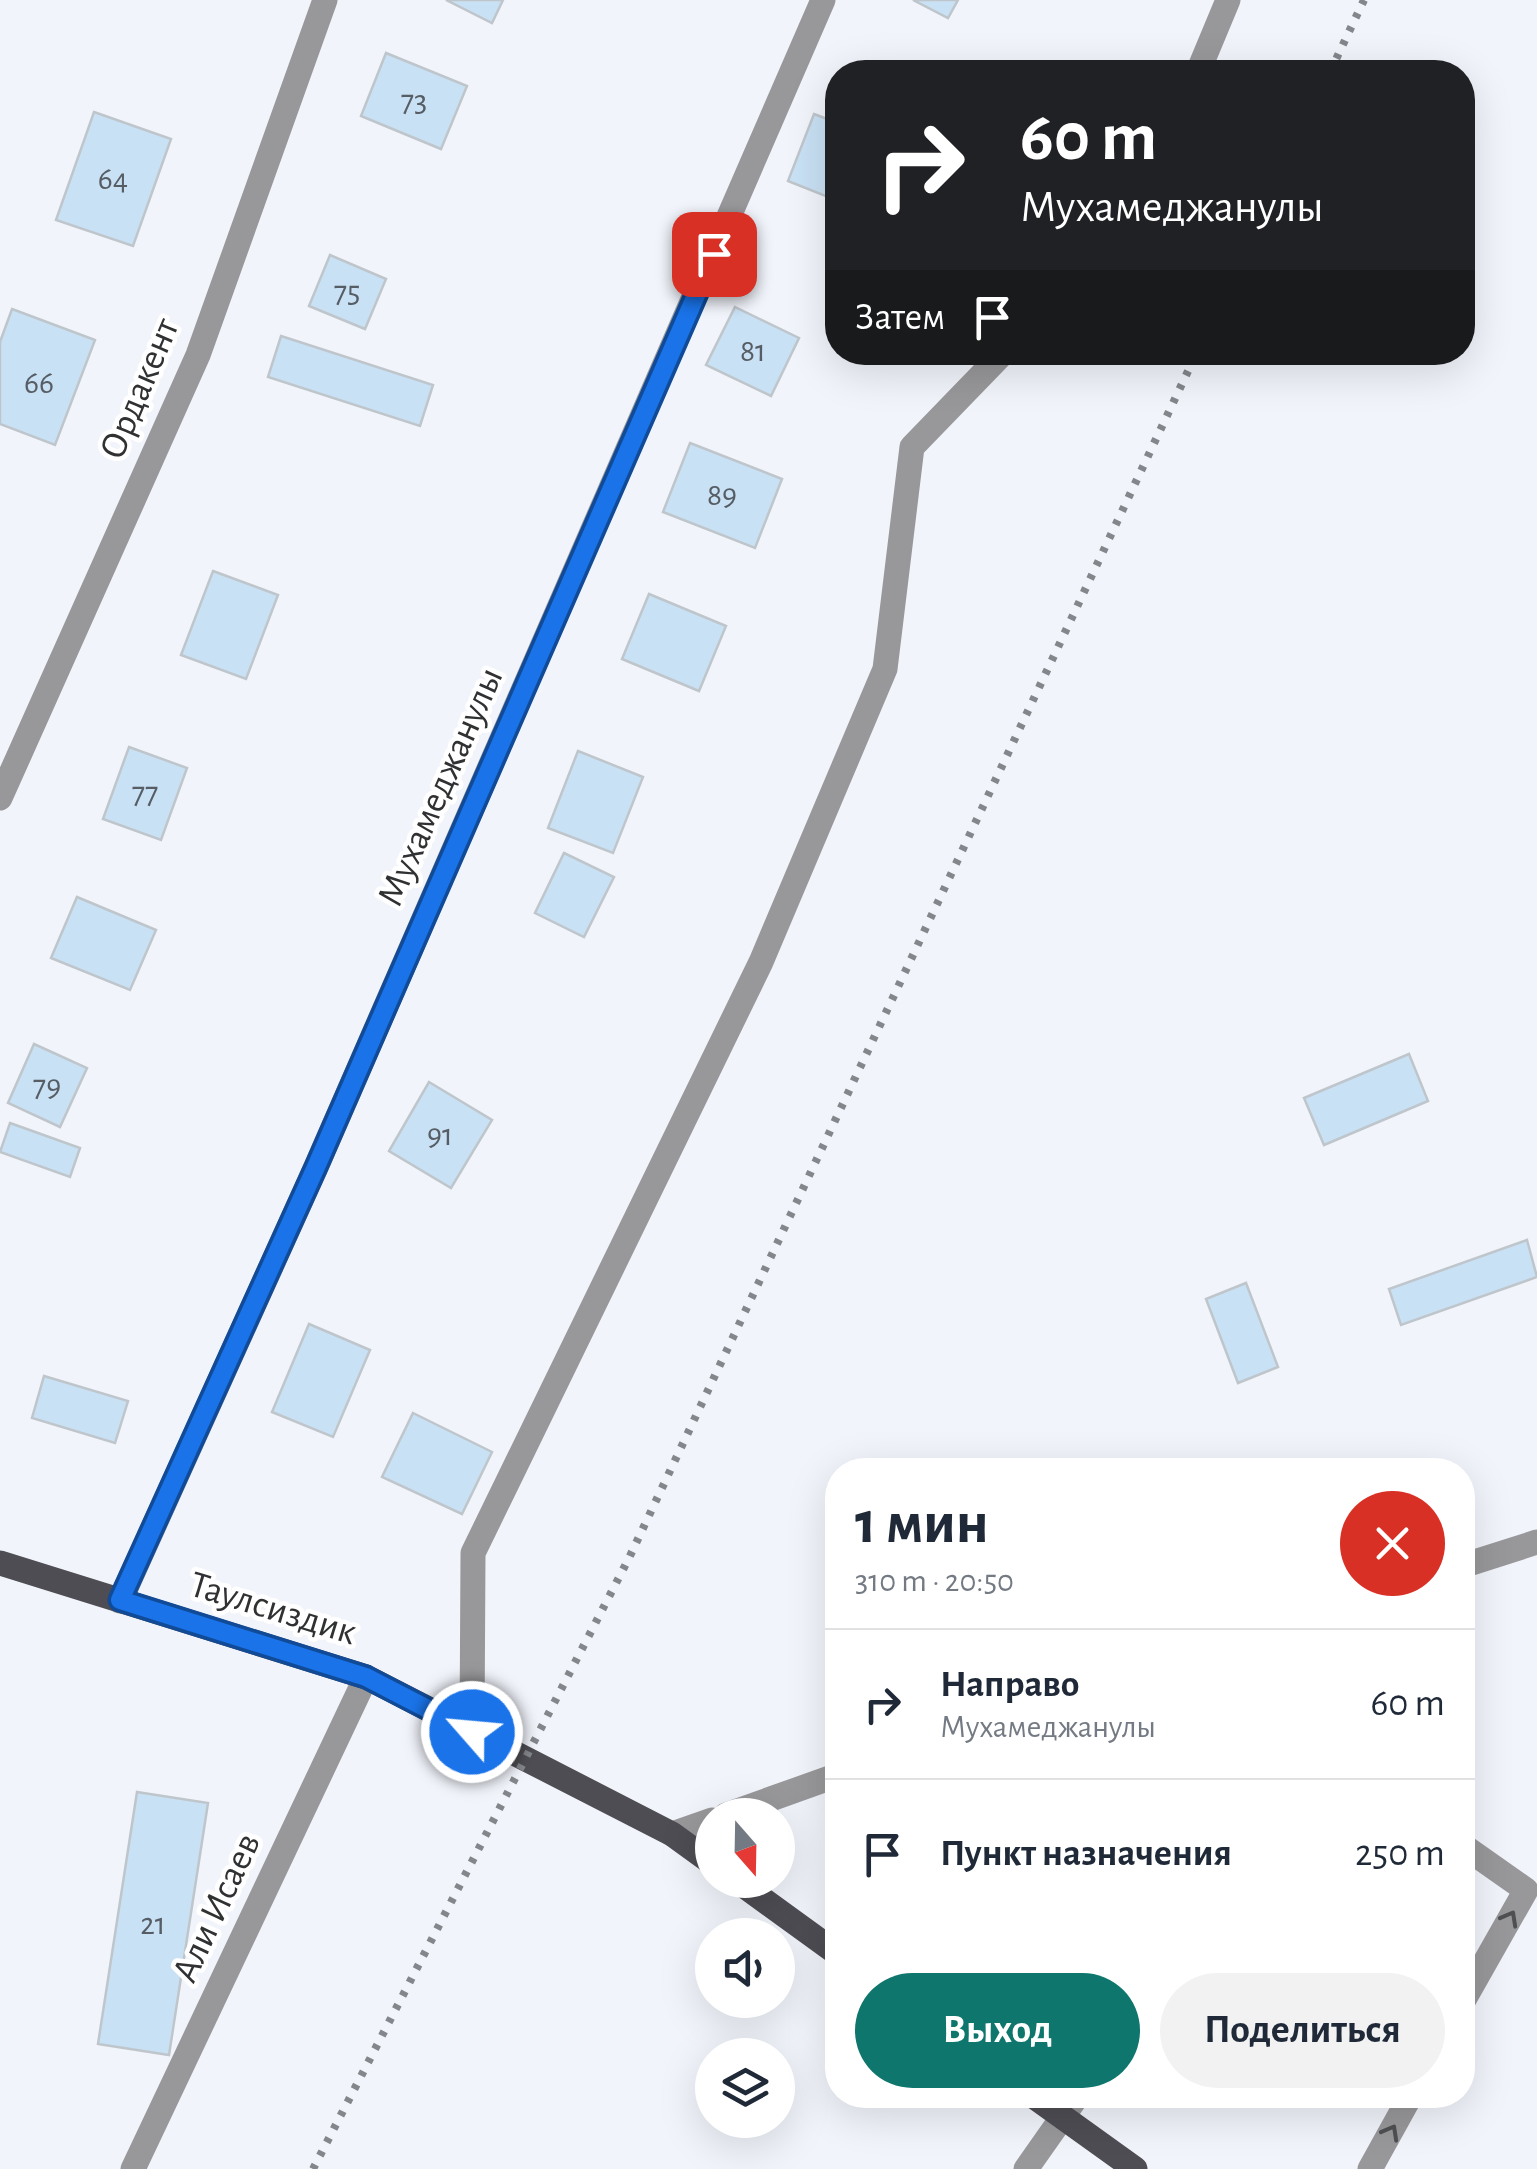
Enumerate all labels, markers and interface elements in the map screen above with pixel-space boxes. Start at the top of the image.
house number: 73 [401,85,427,117]
icon: right [855,100,985,230]
text: 60 m [1020,103,1157,173]
house number: 64 [98,163,128,195]
text: Мухамеджанулы [1020,185,1324,230]
pin [672,212,757,297]
icon: arrive [687,227,742,282]
house number: 75 [334,276,360,308]
icon: arrive [965,290,1020,345]
text: Затем [855,299,945,337]
street label: Ордакент [93,313,187,465]
house number: 81 [740,335,766,367]
house number: 66 [24,367,54,399]
house number: 89 [707,479,737,511]
street label: Мухамеджанулы [371,662,511,912]
house number: 77 [132,777,158,809]
house number: 79 [33,1070,61,1102]
house number: 91 [427,1119,453,1151]
button: close [1340,1491,1445,1596]
text: 1 мин [855,1494,989,1554]
text: 310 m · 20:50 [855,1565,1014,1597]
street label: Таулсиздик [185,1566,361,1652]
text: Направо [940,1666,1079,1704]
icon: right [855,1677,910,1732]
position arrow [420,1680,524,1784]
text: 60 m [1370,1685,1445,1723]
text: Мухамеджанулы [940,1711,1156,1743]
north arrow [695,1798,795,1898]
map controls [695,1798,795,2138]
icon: arrive [855,1827,910,1882]
street label: Али Исаев [166,1828,268,1988]
text: Пункт назначения [940,1835,1232,1873]
text: 250 m [1355,1835,1445,1873]
house number: 21 [140,1908,166,1940]
one-way arrow [1497,1911,1517,1929]
button: sound [695,1918,795,2018]
button: Выход [855,1973,1140,2088]
button: Поделиться [1160,1973,1445,2088]
button: layers [695,2038,795,2138]
one-way arrow [1378,2125,1398,2143]

